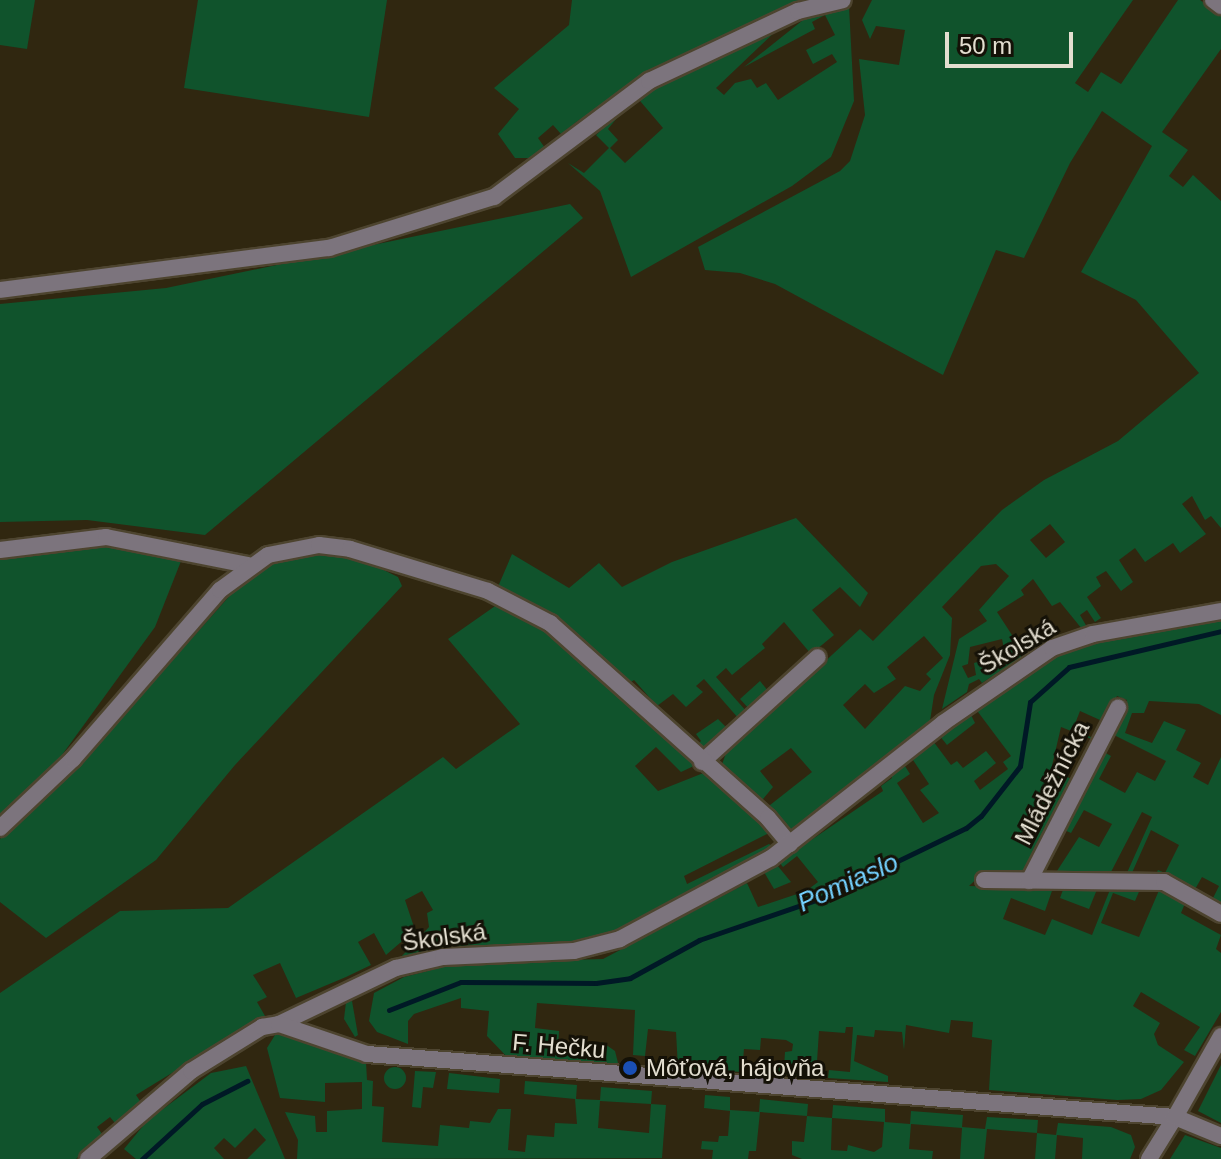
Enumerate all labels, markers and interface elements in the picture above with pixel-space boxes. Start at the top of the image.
scale bar [949,16,1077,66]
text: 50 m [959,32,1012,59]
street label: Školská [974,612,1060,680]
street label: Mládežnícka [1009,716,1095,850]
water label: Pomiaslo [793,847,903,919]
street label: Školská [400,917,488,957]
street label: F. Hečku [511,1028,607,1064]
place label: Môťová, hájovňa [646,1054,824,1082]
marker: Môťová, hájovňa [621,1059,639,1077]

